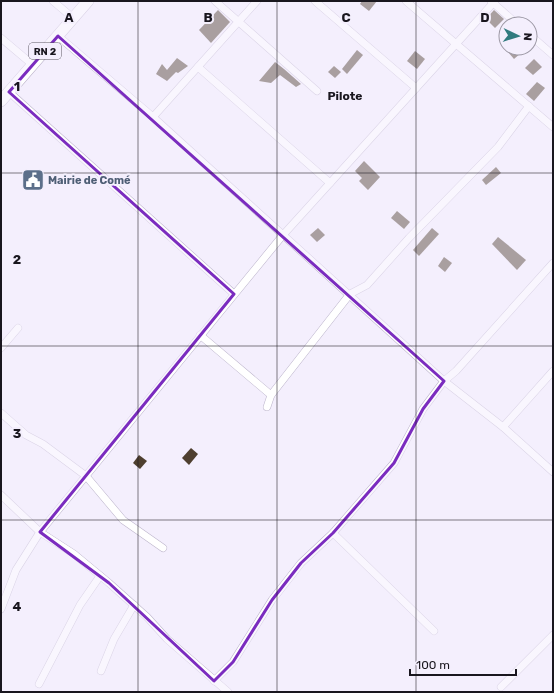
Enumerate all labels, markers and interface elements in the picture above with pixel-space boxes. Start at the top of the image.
text: A [64,10,74,25]
text: B [203,10,213,25]
text: C [341,10,351,25]
text: D [480,10,490,25]
north arrow [498,16,538,56]
text: N [521,32,534,41]
road number: RN 2 [29,43,61,59]
text: 1 [14,79,20,94]
district label: Pilote [327,89,363,103]
public building icon: Mairie de Comé [20,167,46,193]
place label: Mairie de Comé [48,174,131,187]
text: 2 [13,252,21,267]
text: 3 [13,426,22,441]
text: 4 [13,599,22,614]
scale bar [410,651,516,677]
text: 100 m [416,658,450,672]

